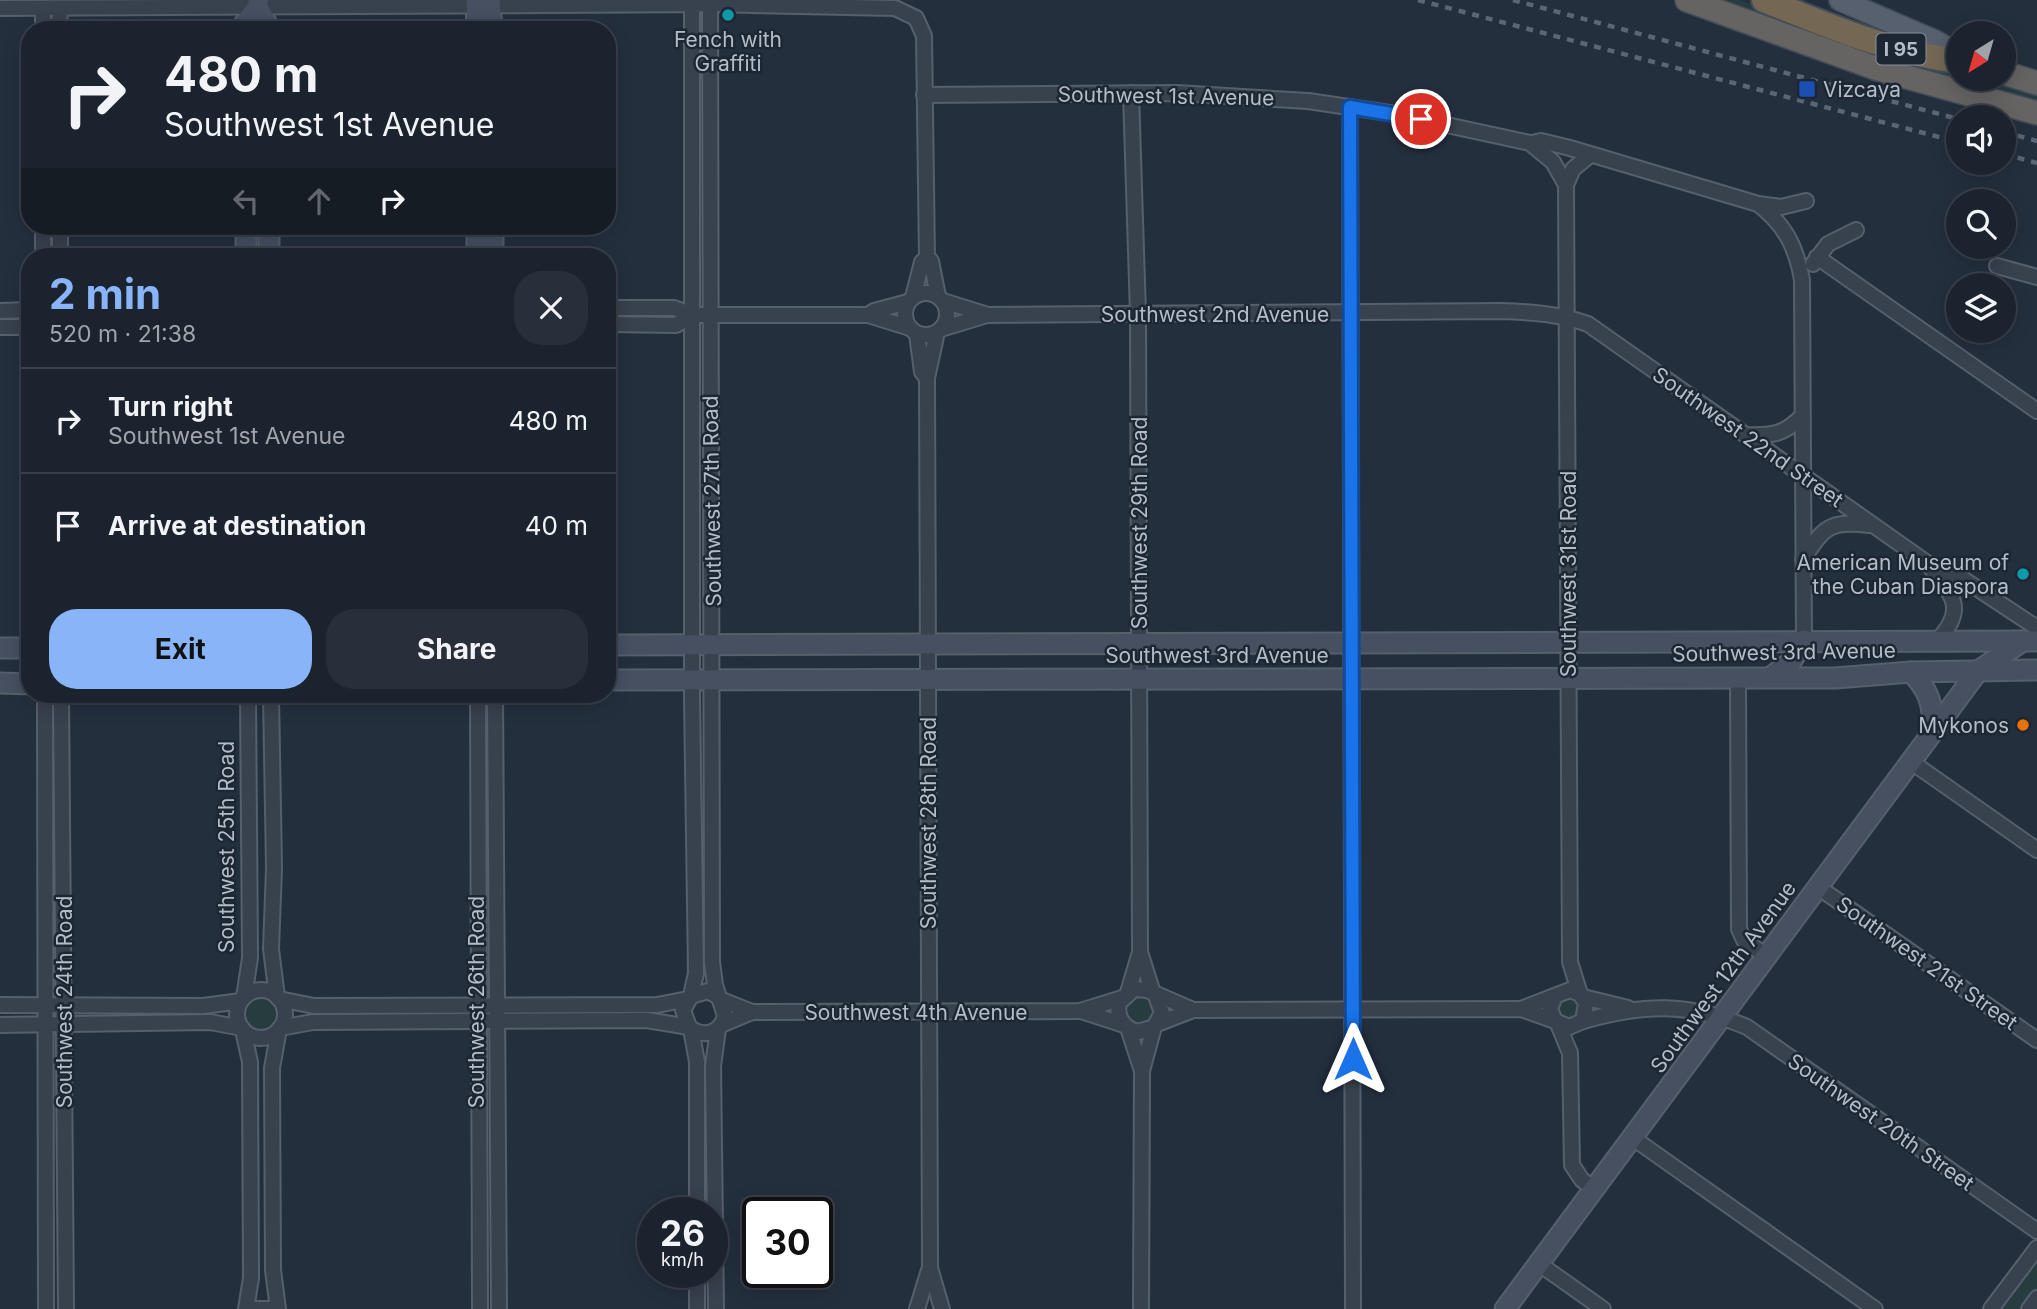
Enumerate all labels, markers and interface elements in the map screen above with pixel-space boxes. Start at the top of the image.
marker: Fench with Graffiti [720,7,736,23]
north arrow [1946,21,2016,91]
map controls [1946,21,2016,343]
place label: Fench with Graffiti [674,27,782,76]
road number: I 95 [1876,34,1926,64]
text: 480 m [164,45,318,104]
icon: right [49,49,140,140]
place label: Vizcaya [1823,77,1901,102]
marker: Vizcaya [1797,79,1817,99]
street label: Southwest 1st Avenue [1057,82,1275,110]
pin [1391,89,1451,149]
icon: arrive [1402,100,1440,138]
text: Southwest 1st Avenue [164,105,494,144]
button: sound [1946,105,2016,175]
icon: left [227,182,265,220]
icon: ahead [300,182,338,220]
icon: right [373,182,411,220]
button: search [1946,189,2016,259]
text: 2 min [49,268,161,319]
button: close [514,271,588,345]
button: layers [1946,273,2016,343]
street label: Southwest 2nd Avenue [1101,302,1329,327]
text: 520 m · 21:38 [49,320,196,348]
street label: Southwest 22nd Street [1648,362,1848,512]
text: Turn right [108,391,233,422]
street label: Southwest 27th Road [698,395,726,607]
icon: right [49,402,87,440]
text: 480 m [509,405,588,436]
street label: Southwest 29th Road [1127,417,1152,629]
text: Southwest 1st Avenue [108,422,346,450]
street label: Southwest 31st Road [1556,471,1581,677]
icon: arrive [49,507,87,545]
text: Arrive at destination [108,510,367,541]
text: 40 m [525,510,588,541]
place label: American Museum of the Cuban Diaspora [1796,550,2009,599]
marker: American Museum of the Cuban Diaspora [2015,566,2031,582]
button: Exit [49,609,312,689]
button: Share [326,609,588,689]
street label: Southwest 3rd Avenue [1672,638,1896,666]
street label: Southwest 3rd Avenue [1105,643,1329,668]
place label: Mykonos [1918,713,2009,738]
street label: Southwest 28th Road [916,717,941,929]
marker: Mykonos [2015,717,2031,733]
street label: Southwest 25th Road [214,741,239,953]
street label: Southwest 12th Avenue [1645,876,1801,1078]
street label: Southwest 21st Street [1832,891,2022,1035]
street label: Southwest 24th Road [52,896,77,1108]
street label: Southwest 26th Road [464,896,489,1108]
street label: Southwest 4th Avenue [804,1000,1028,1025]
position arrow [1316,1022,1390,1096]
street label: Southwest 20th Street [1783,1048,1979,1196]
speed limit sign: 30 [742,1197,833,1288]
text: 26 [660,1212,705,1254]
text: km/h [661,1249,704,1270]

